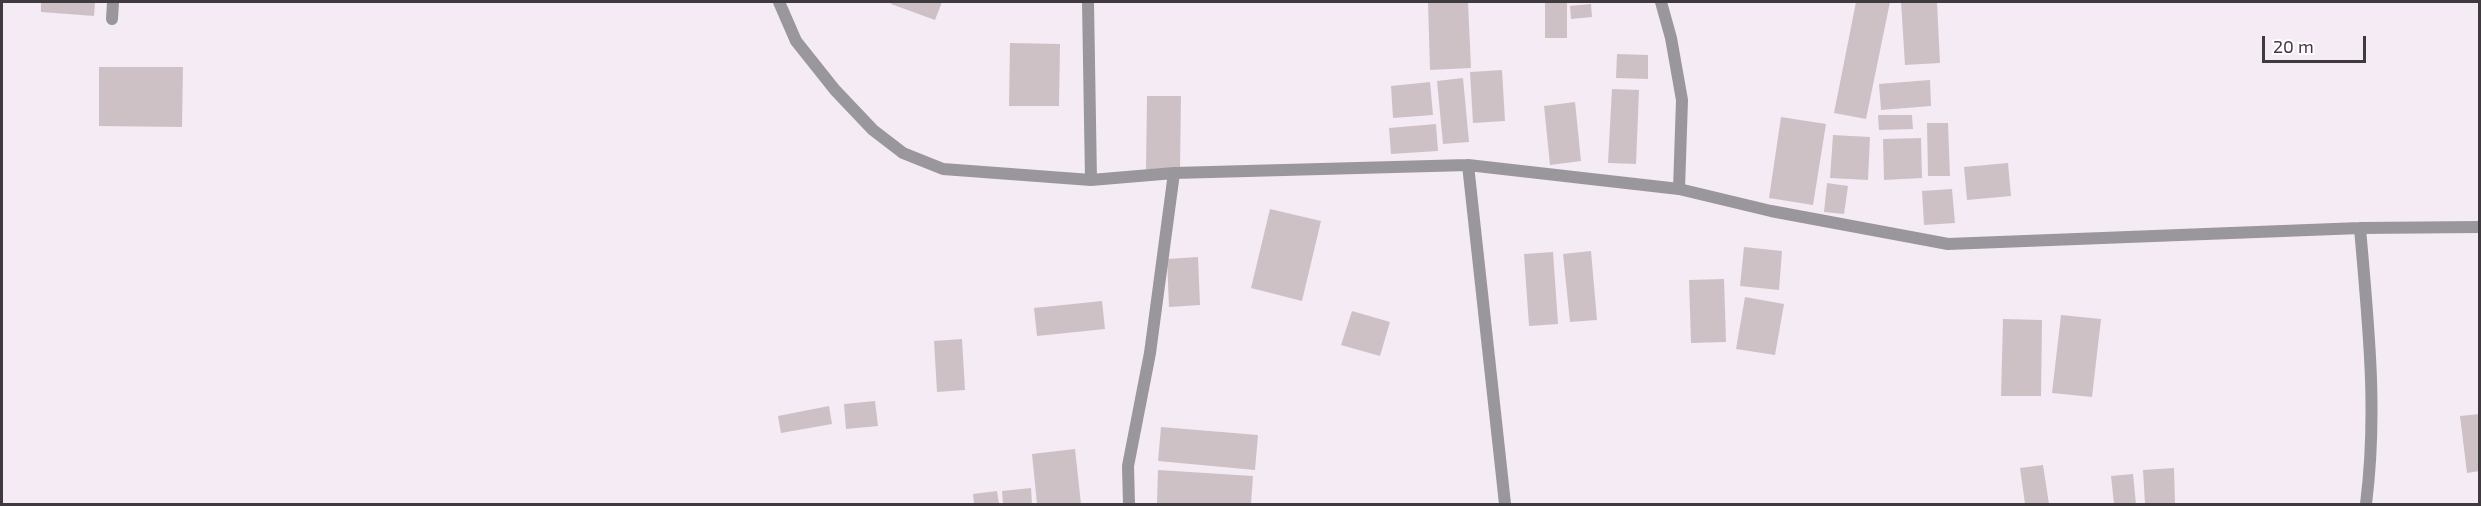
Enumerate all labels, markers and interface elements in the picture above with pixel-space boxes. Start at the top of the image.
scale bar [2265,24,2368,62]
text: 20 m [2273,35,2314,57]

